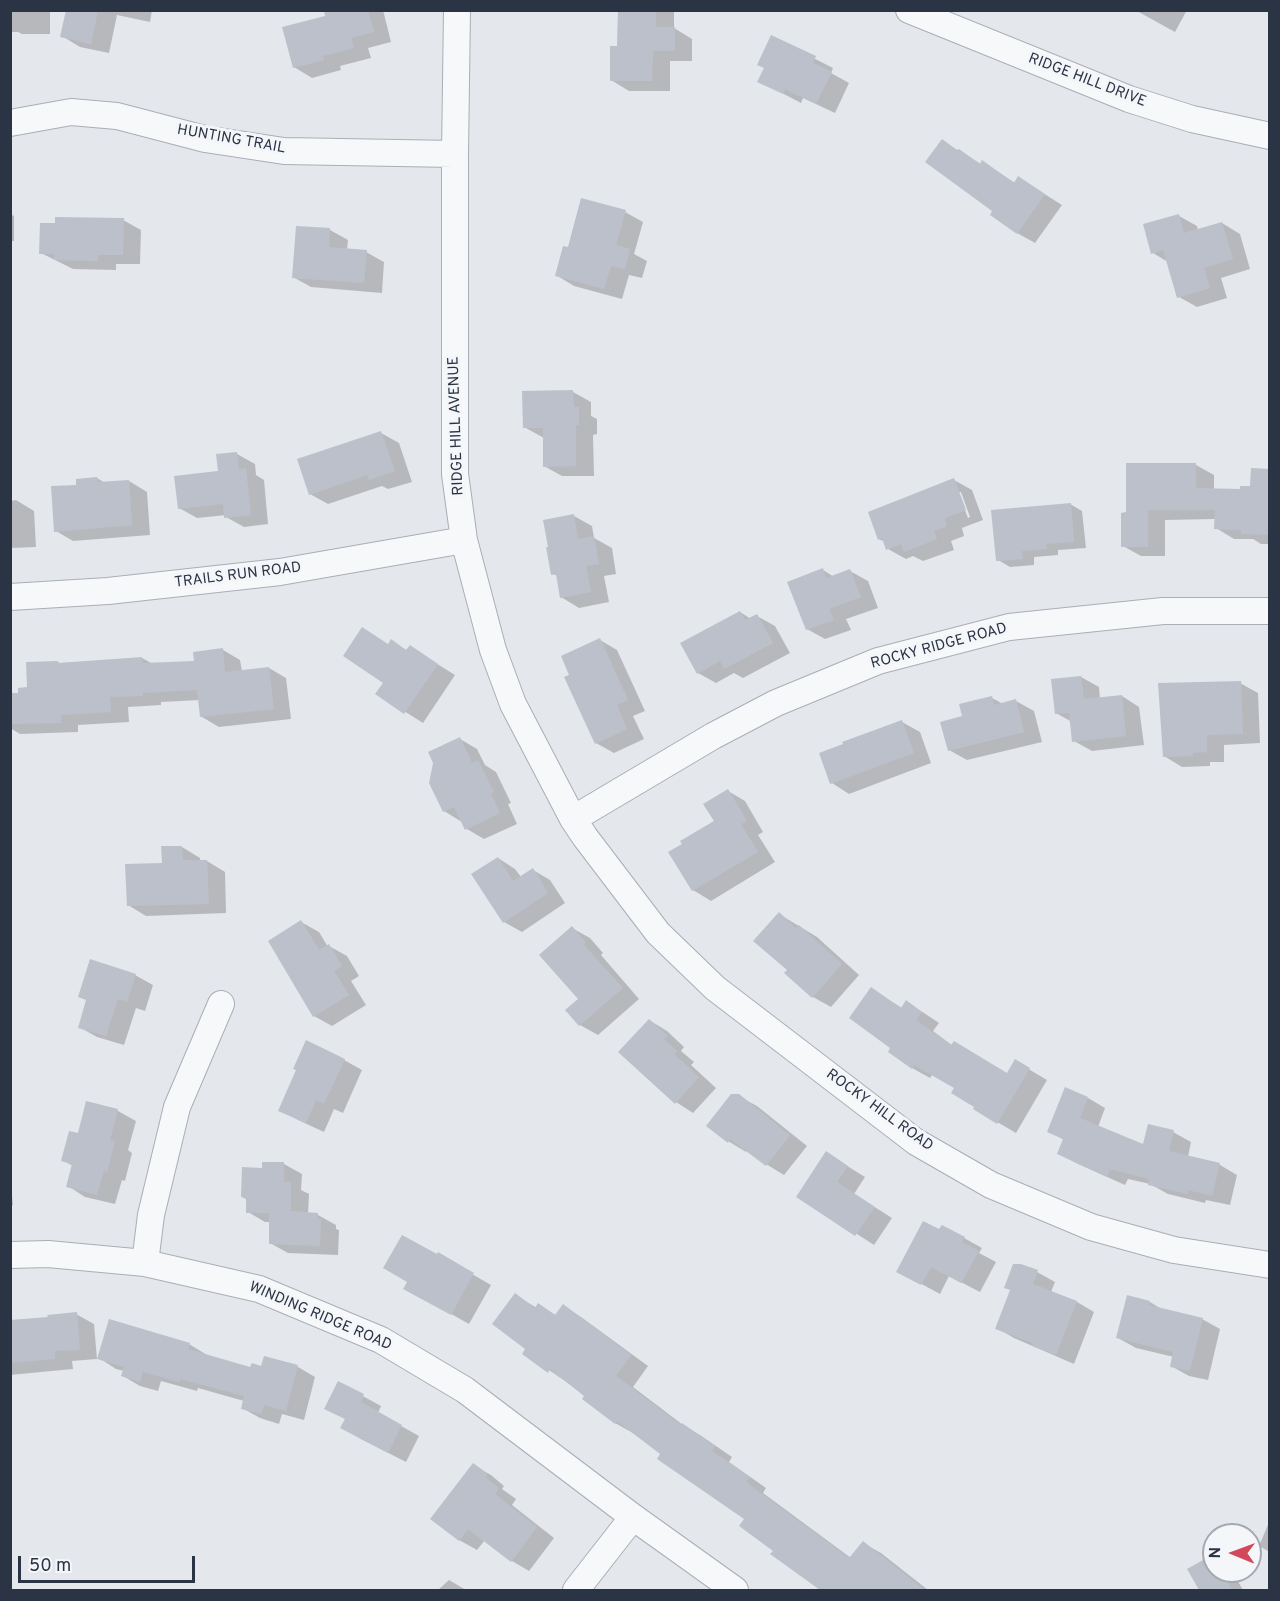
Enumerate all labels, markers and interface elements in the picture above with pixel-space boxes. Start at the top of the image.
street label: RIDGE HILL DRIVE [1025,50,1149,112]
street label: HUNTING TRAIL [176,122,286,158]
street label: RIDGE HILL AVENUE [446,356,468,496]
street label: TRAILS RUN ROAD [173,559,303,593]
street label: ROCKY RIDGE ROAD [869,620,1009,674]
street label: ROCKY HILL ROAD [822,1066,936,1156]
street label: WINDING RIDGE ROAD [246,1279,394,1355]
north arrow [1202,1523,1262,1583]
scale bar [21,1544,198,1582]
text: N [1206,1547,1226,1559]
text: 50 m [29,1555,71,1578]

